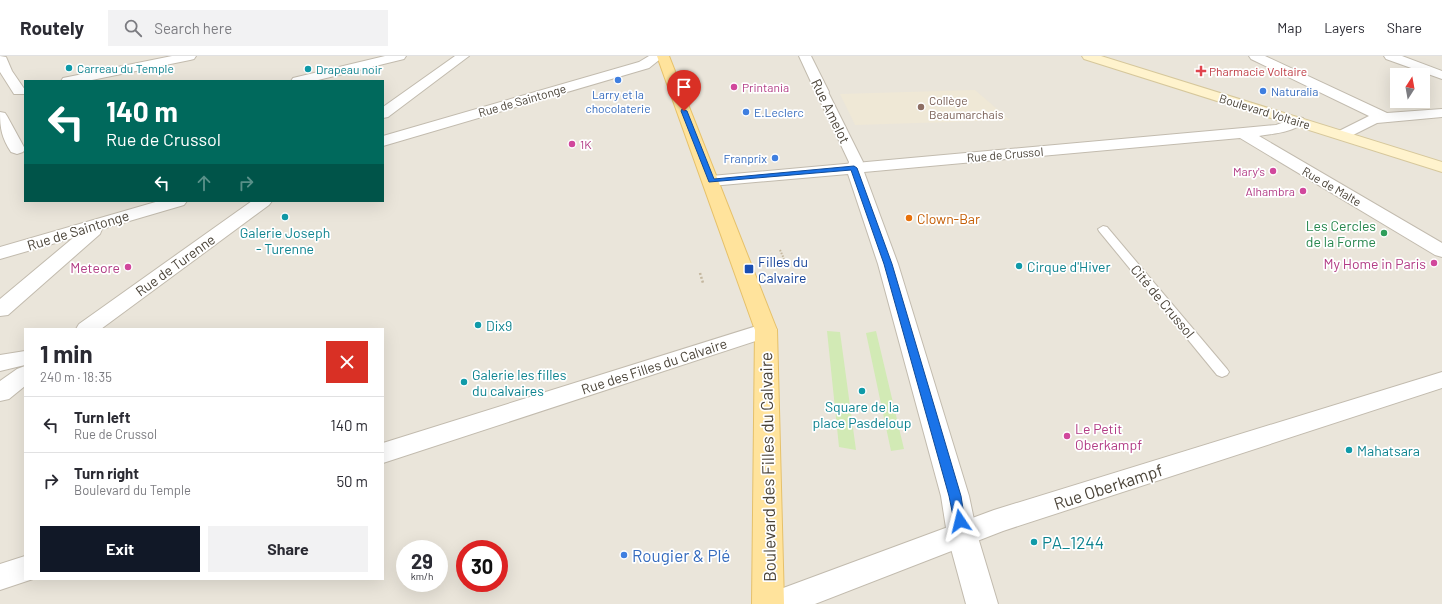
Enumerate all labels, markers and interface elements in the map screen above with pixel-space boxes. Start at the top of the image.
search box [108,10,388,46]
text: Routely [20,16,84,39]
icon: search [122,17,144,39]
text: Search here [154,19,232,37]
text: Map [1277,19,1302,36]
text: Layers [1324,19,1365,36]
text: Share [1387,19,1422,36]
place label: Carreau du Temple [77,61,174,75]
place label: Drapeau noir [316,62,383,76]
marker: Carreau du Temple [64,63,74,73]
marker: Drapeau noir [303,64,313,74]
place label: Pharmacie Voltaire [1209,64,1307,78]
marker: Pharmacie Voltaire [1196,66,1206,76]
north arrow [1390,68,1430,108]
map controls [1390,68,1430,108]
pin [667,70,701,111]
marker: Larry et la chocolaterie [613,75,623,85]
icon: arrive [673,76,695,98]
street label: Rue Amelot [808,76,854,146]
place label: Printania [742,80,789,94]
street label: Rue de Saintonge [477,81,567,119]
marker: Printania [729,82,739,92]
place label: Naturalia [1271,84,1318,98]
marker: Naturalia [1258,86,1268,96]
place label: Larry et la chocolaterie [585,87,651,115]
street label: Boulevard Voltaire [1218,90,1312,132]
place label: Collège Beaumarchais [929,93,1004,121]
text: 140 m [106,94,178,128]
icon: left [40,96,92,148]
marker: Collège Beaumarchais [916,102,926,112]
place label: E.Leclerc [754,105,804,119]
marker: E.Leclerc [741,107,751,117]
text: Rue de Crussol [106,128,221,150]
place label: 1K [580,137,592,151]
marker: 1K [567,139,577,149]
street label: Rue de Crussol [966,144,1044,164]
place label: Franprix [724,151,767,165]
marker: Franprix [770,153,780,163]
street label: Rue de Malte [1300,163,1364,209]
place label: Mary's [1233,164,1265,178]
marker: Mary's [1268,166,1278,176]
icon: left [151,172,173,194]
icon: ahead [193,172,215,194]
icon: right [235,172,257,194]
place label: Alhambra [1245,184,1295,198]
marker: Alhambra [1298,186,1308,196]
street label: Rue de Saintonge [25,206,131,254]
place label: Clown-Bar [917,210,980,227]
marker: Galerie Joseph - Turenne [280,212,290,222]
marker: Clown-Bar [904,213,914,223]
place label: Les Cercles de la Forme [1306,217,1376,250]
place label: Galerie Joseph - Turenne [240,224,330,257]
marker: Les Cercles de la Forme [1379,228,1389,238]
street label: Rue de Turenne [132,230,218,300]
place label: Filles du Calvaire [758,253,808,286]
place label: My Home in Paris [1323,255,1426,272]
place label: Cirque d'Hiver [1027,258,1111,275]
marker: My Home in Paris [1429,258,1439,268]
place label: Meteore [70,259,120,276]
marker: Cirque d'Hiver [1014,261,1024,271]
street label: Cité de Crussol [1127,261,1199,341]
marker: Meteore [123,262,133,272]
marker: Filles du Calvaire [743,263,755,275]
place label: Dix9 [486,317,512,334]
marker: Dix9 [473,320,483,330]
street label: Rue des Filles du Calvaire [579,334,729,398]
text: 1 min [40,339,93,368]
button: close [326,341,368,383]
street label: Boulevard des Filles du Calvaire [755,352,779,582]
place label: Galerie les filles du calvaires [472,366,567,399]
text: 240 m · 18:35 [40,369,112,385]
marker: Galerie les filles du calvaires [459,377,469,387]
marker: Square de la place Pasdeloup [857,386,867,396]
place label: Square de la place Pasdeloup [813,398,911,431]
text: Turn left [74,408,130,426]
icon: left [40,414,62,436]
text: 140 m [331,416,368,434]
place label: Le Petit Oberkampf [1075,420,1142,453]
text: Rue de Crussol [74,426,157,442]
marker: Le Petit Oberkampf [1062,431,1072,441]
place label: Mahatsara [1357,442,1420,459]
marker: Mahatsara [1344,445,1354,455]
street label: Rue Oberkampf [1051,459,1165,513]
text: Turn right [74,464,139,482]
icon: right [40,470,62,492]
text: 50 m [336,472,368,490]
text: Boulevard du Temple [74,482,191,498]
position arrow [939,500,981,542]
button: Exit [40,526,200,572]
button: Share [208,526,368,572]
place label: PA_1244 [1042,532,1104,552]
marker: PA_1244 [1029,537,1039,547]
speed limit sign: 30 [456,540,508,592]
place label: Rougier & Plé [632,545,730,565]
text: 29 [411,549,433,573]
marker: Rougier & Plé [619,550,629,560]
text: km/h [411,570,433,582]

